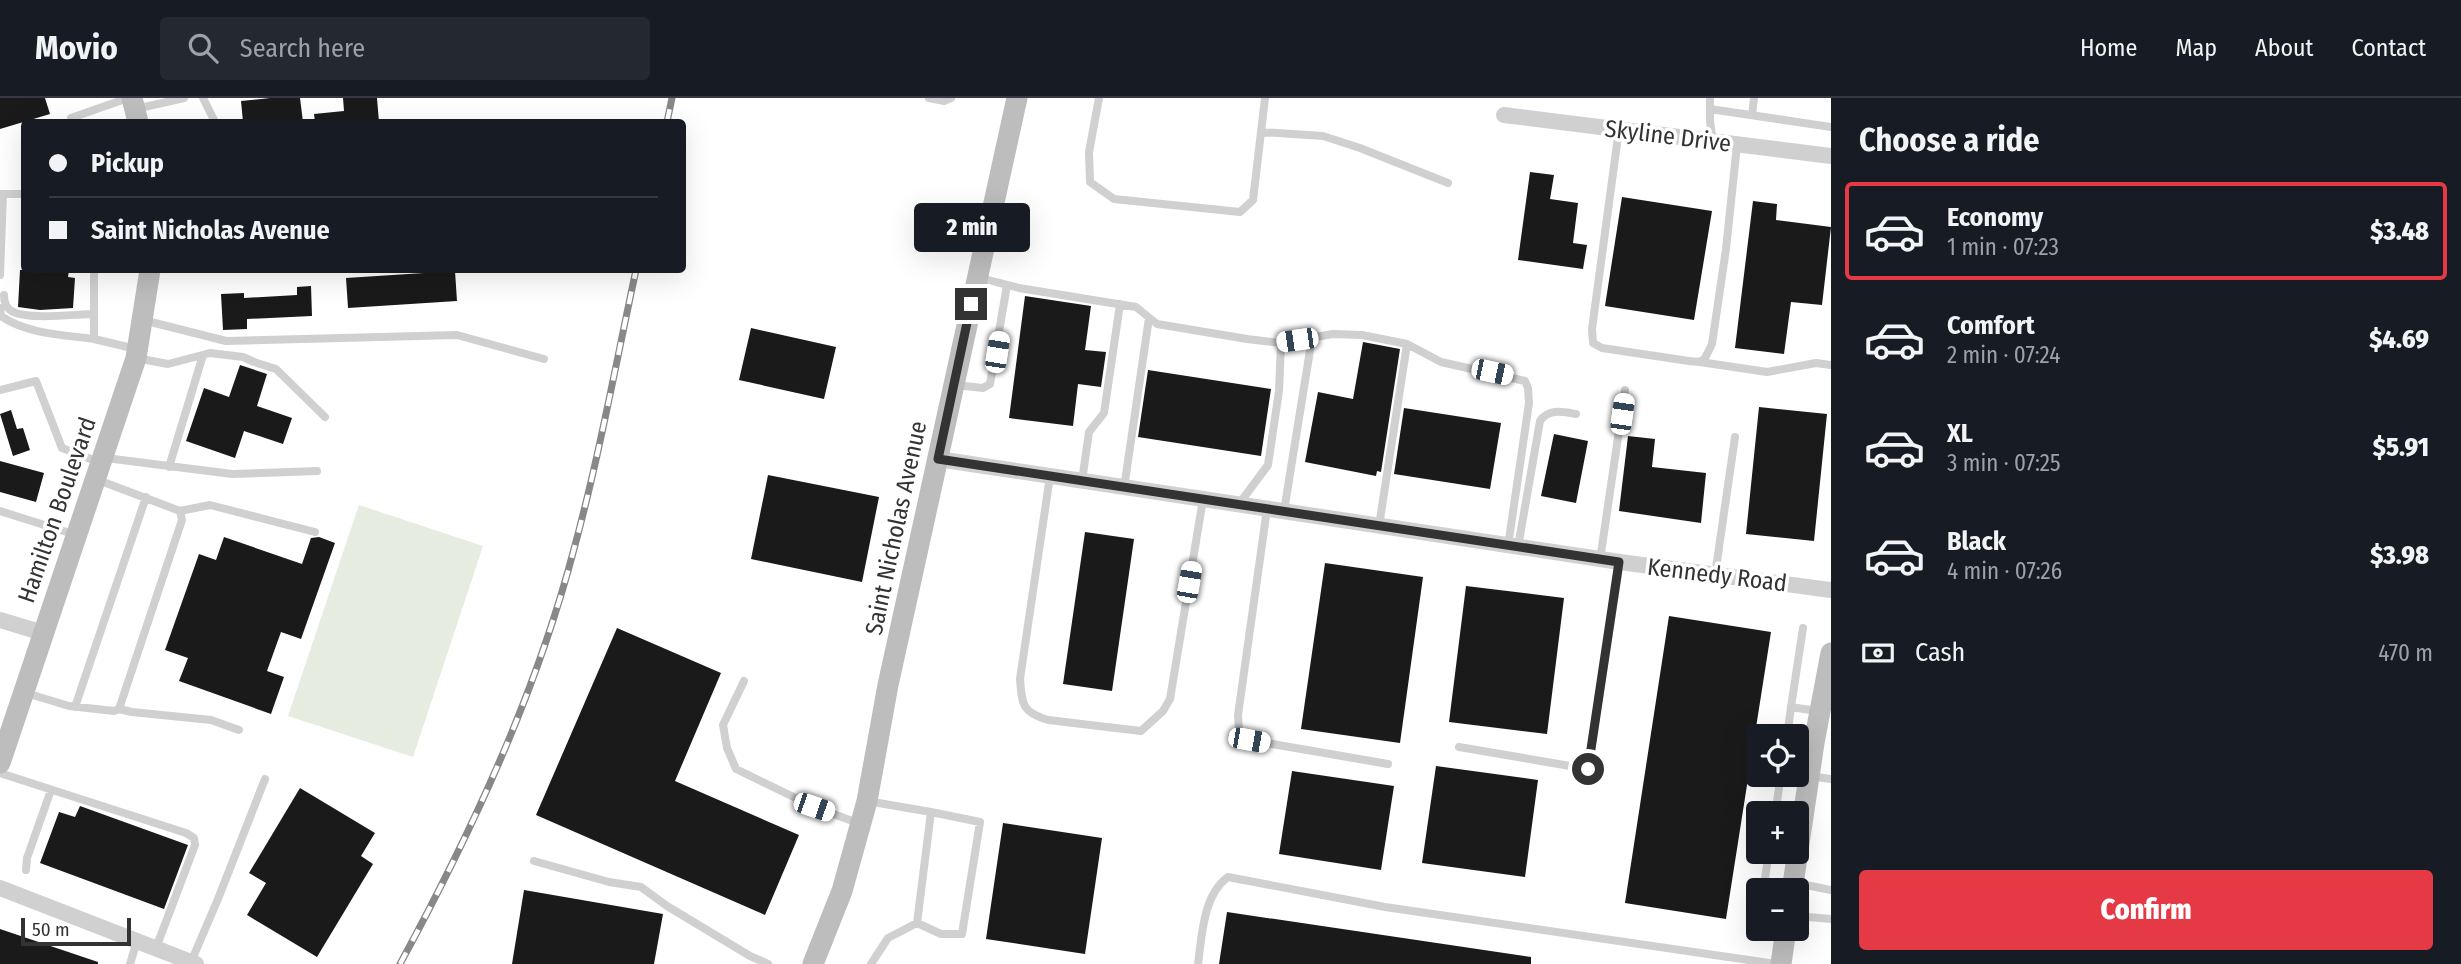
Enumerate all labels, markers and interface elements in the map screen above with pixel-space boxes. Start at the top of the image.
search box [160,17,650,80]
text: Movio [35,28,118,68]
icon: search [184,29,222,67]
text: Search here [240,33,365,64]
text: Home [2080,34,2137,62]
text: Map [2175,34,2217,62]
text: About [2255,34,2313,62]
text: Contact [2351,34,2426,62]
street label: Skyline Drive [1603,114,1733,158]
text: Choose a ride [1859,121,2040,159]
text: Pickup [91,148,164,179]
icon: car [1863,200,1926,263]
callout: 2 min [913,202,1029,252]
text: Economy [1947,202,2043,233]
text: 2 min [947,213,997,241]
text: Saint Nicholas Avenue [91,215,330,246]
text: $3.48 [2370,216,2429,247]
text: 1 min · 07:23 [1947,233,2059,261]
route end [955,288,987,320]
icon: car [1863,308,1926,371]
text: Comfort [1947,310,2035,341]
text: $4.69 [2369,324,2429,355]
car [1275,327,1320,353]
car [984,330,1011,374]
text: 2 min · 07:24 [1947,341,2060,369]
car [1470,357,1515,387]
car [1609,392,1636,436]
street label: Hamilton Boulevard [12,413,102,607]
icon: car [1863,416,1926,479]
text: XL [1947,418,1973,449]
street label: Saint Nicholas Avenue [860,419,932,637]
text: $5.91 [2373,432,2429,463]
text: 3 min · 07:25 [1947,449,2061,477]
icon: car [1863,524,1926,587]
text: Black [1947,526,2006,557]
text: $3.98 [2370,540,2429,571]
street label: Kennedy Road [1646,553,1788,597]
text: 4 min · 07:26 [1947,557,2062,585]
car [1176,559,1203,605]
icon: cash [1859,634,1897,672]
text: Cash [1915,637,1965,668]
text: 470 m [2378,639,2433,667]
map controls [1746,724,1809,941]
button: locate [1746,724,1809,787]
car [1227,726,1272,754]
route start [1572,753,1604,785]
car [791,790,838,824]
button: + [1746,801,1809,864]
button: Confirm [1859,870,2433,950]
button: − [1746,878,1809,941]
scale bar [21,915,131,947]
text: 50 m [32,918,70,941]

